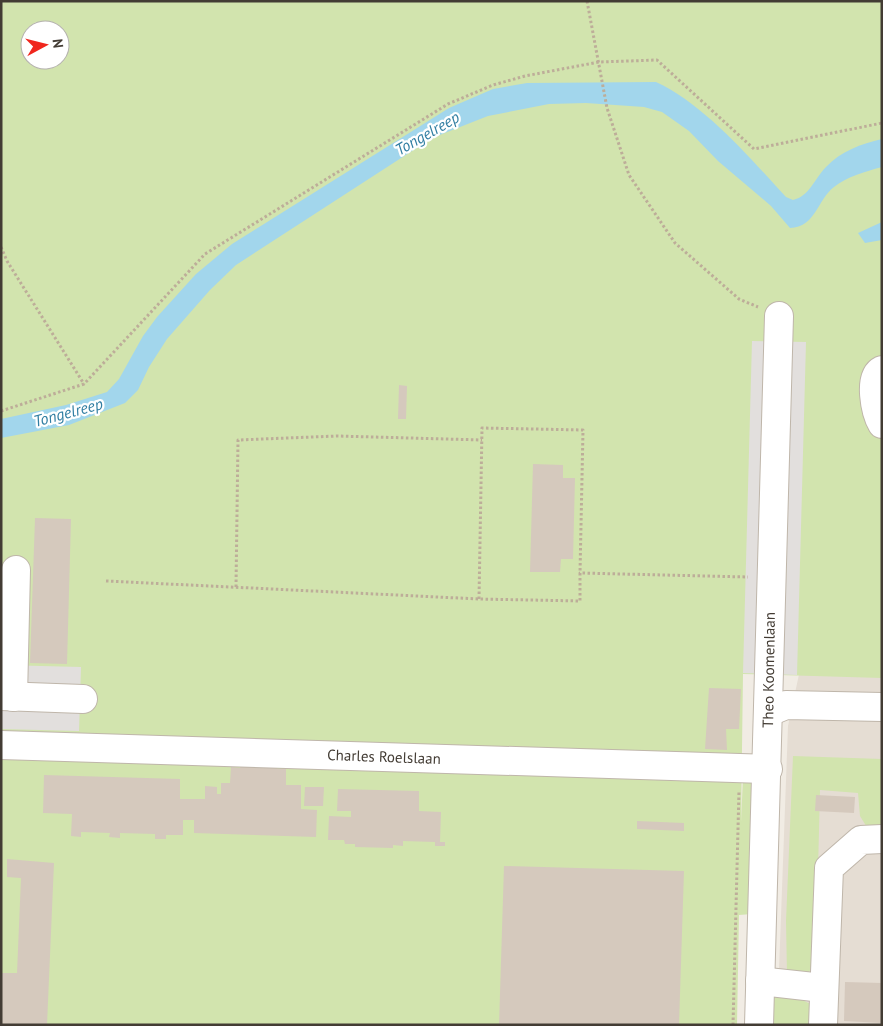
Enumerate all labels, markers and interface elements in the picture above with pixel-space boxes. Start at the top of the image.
north arrow [20,20,70,70]
text: N [48,38,67,49]
water label: Tongelreep [391,107,463,159]
water label: Tongelreep [31,393,105,431]
street label: Theo Koomenlaan [758,612,779,728]
street label: Charles Roelslaan [327,745,441,768]

